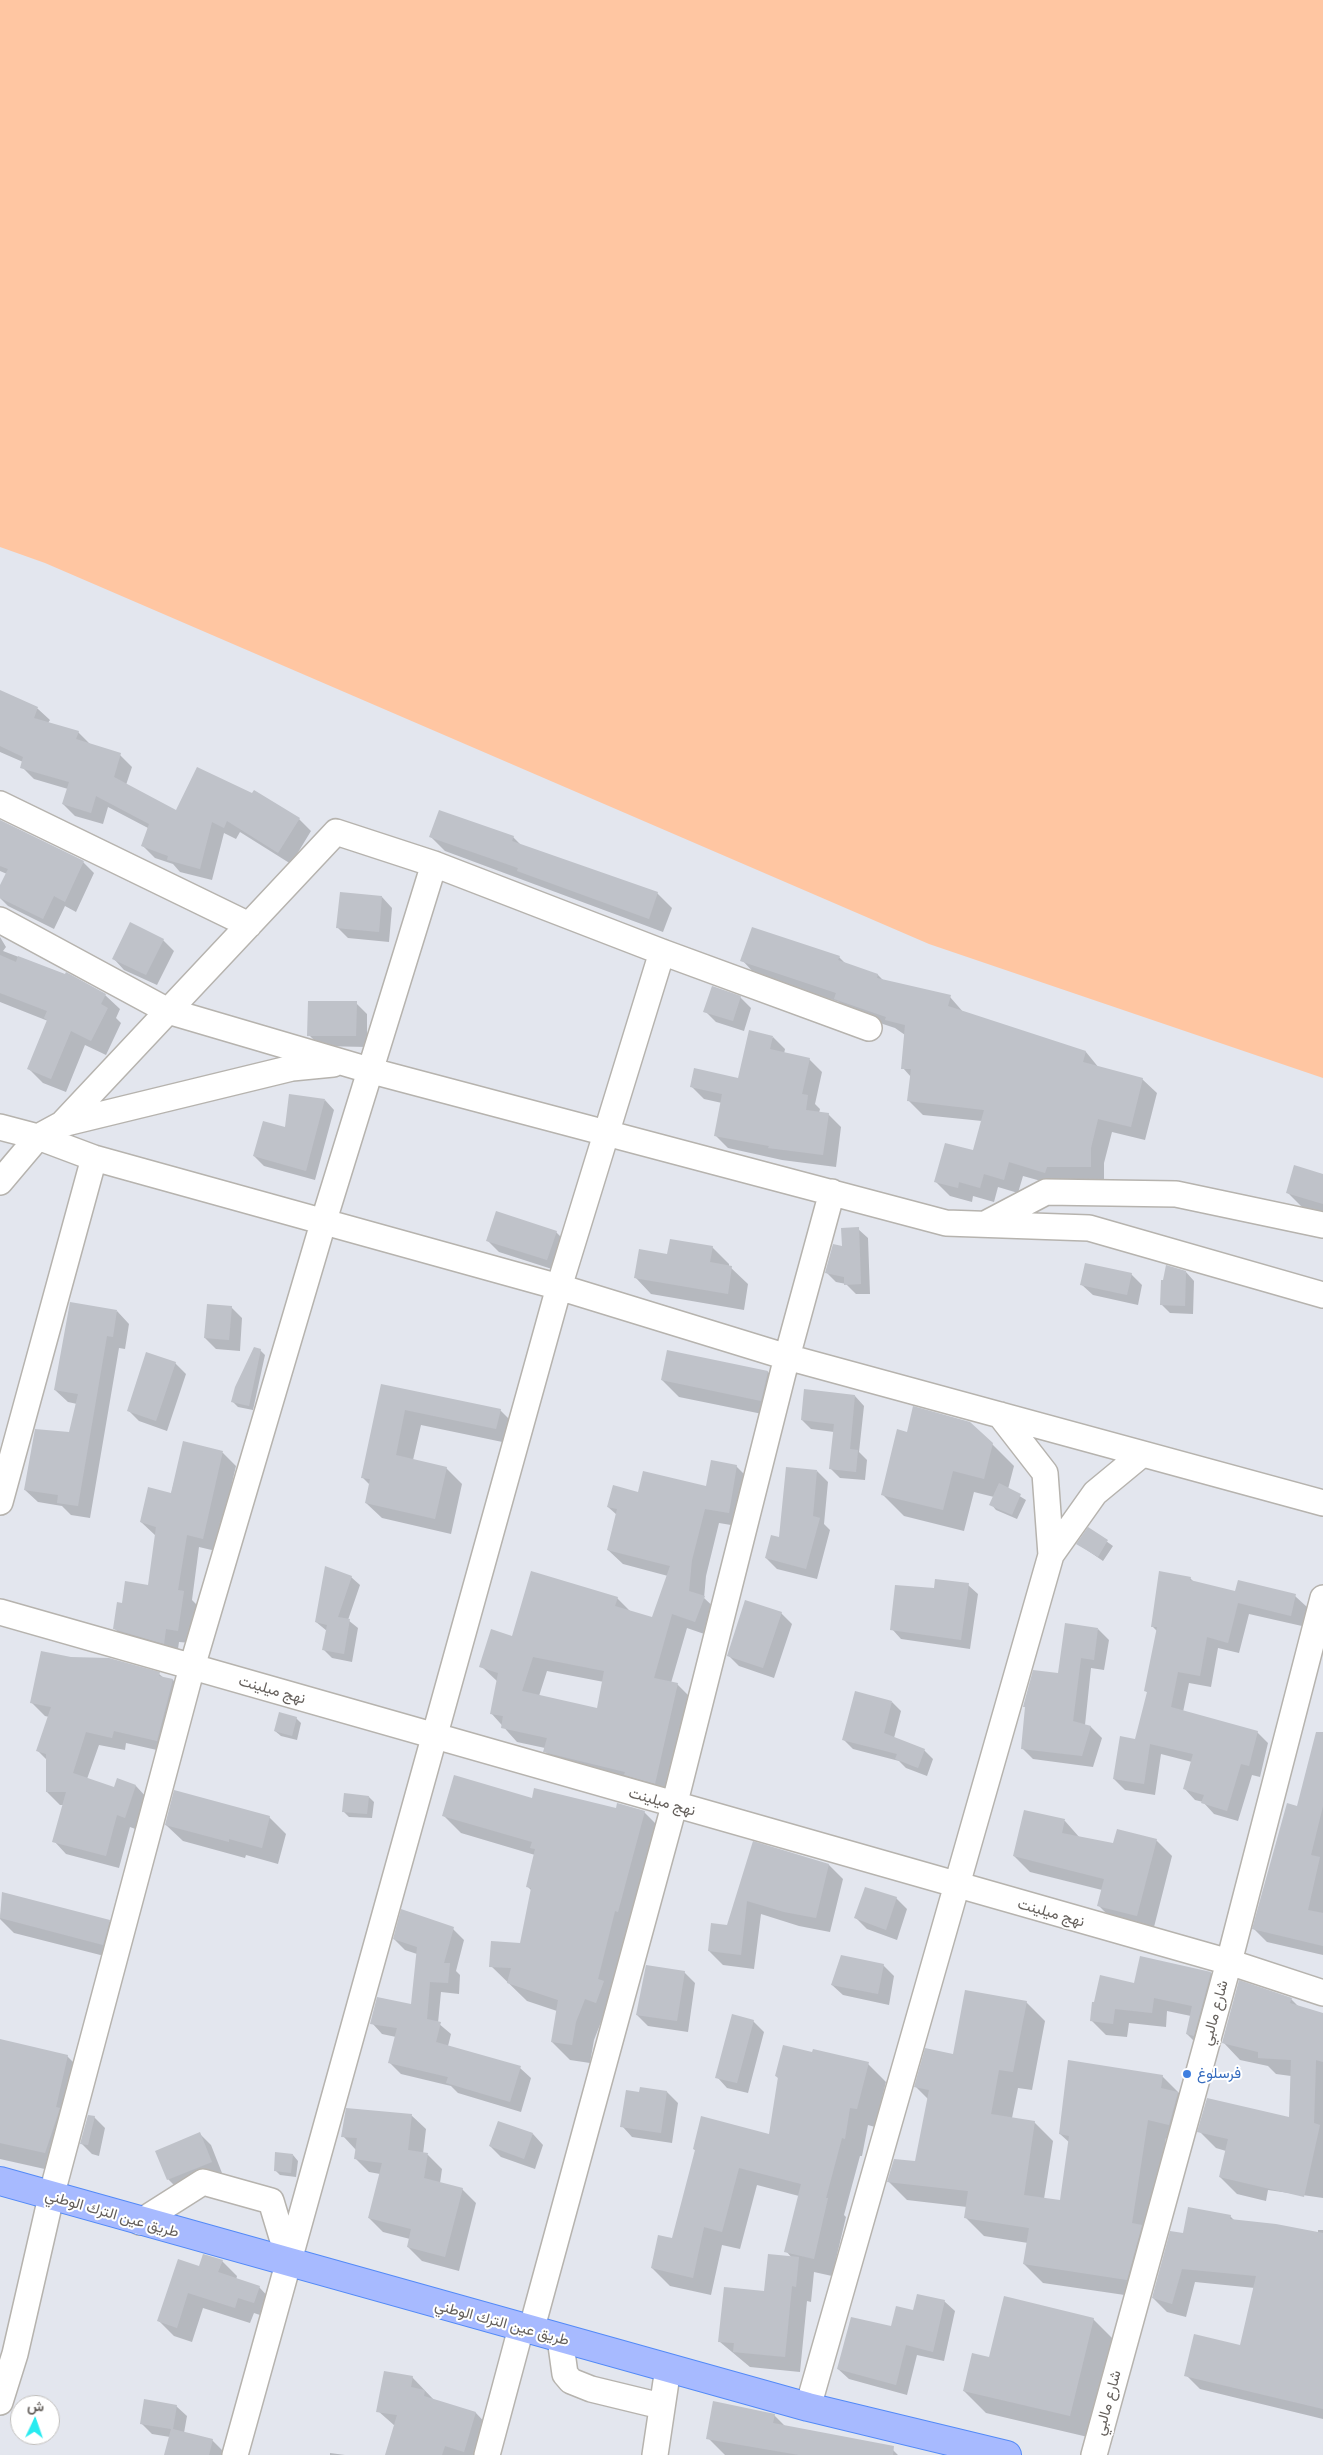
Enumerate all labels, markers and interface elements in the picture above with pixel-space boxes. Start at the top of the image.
street label: نهج ميلينت [237,1672,307,1708]
street label: نهج ميلينت [627,1784,697,1820]
street label: نهج ميلينت [1016,1895,1086,1931]
street label: شارع مالبي [1198,1978,1232,2048]
place label: فرسلوغ [1197,2065,1241,2083]
marker: فرسلوغ [1181,2068,1193,2080]
street label: طريق عين الترك الوطني [43,2186,181,2242]
street label: طريق عين الترك الوطني [433,2296,571,2350]
street label: شارع مالبي [1091,2368,1125,2438]
north arrow [10,2395,60,2445]
text: ش [27,2397,45,2415]

